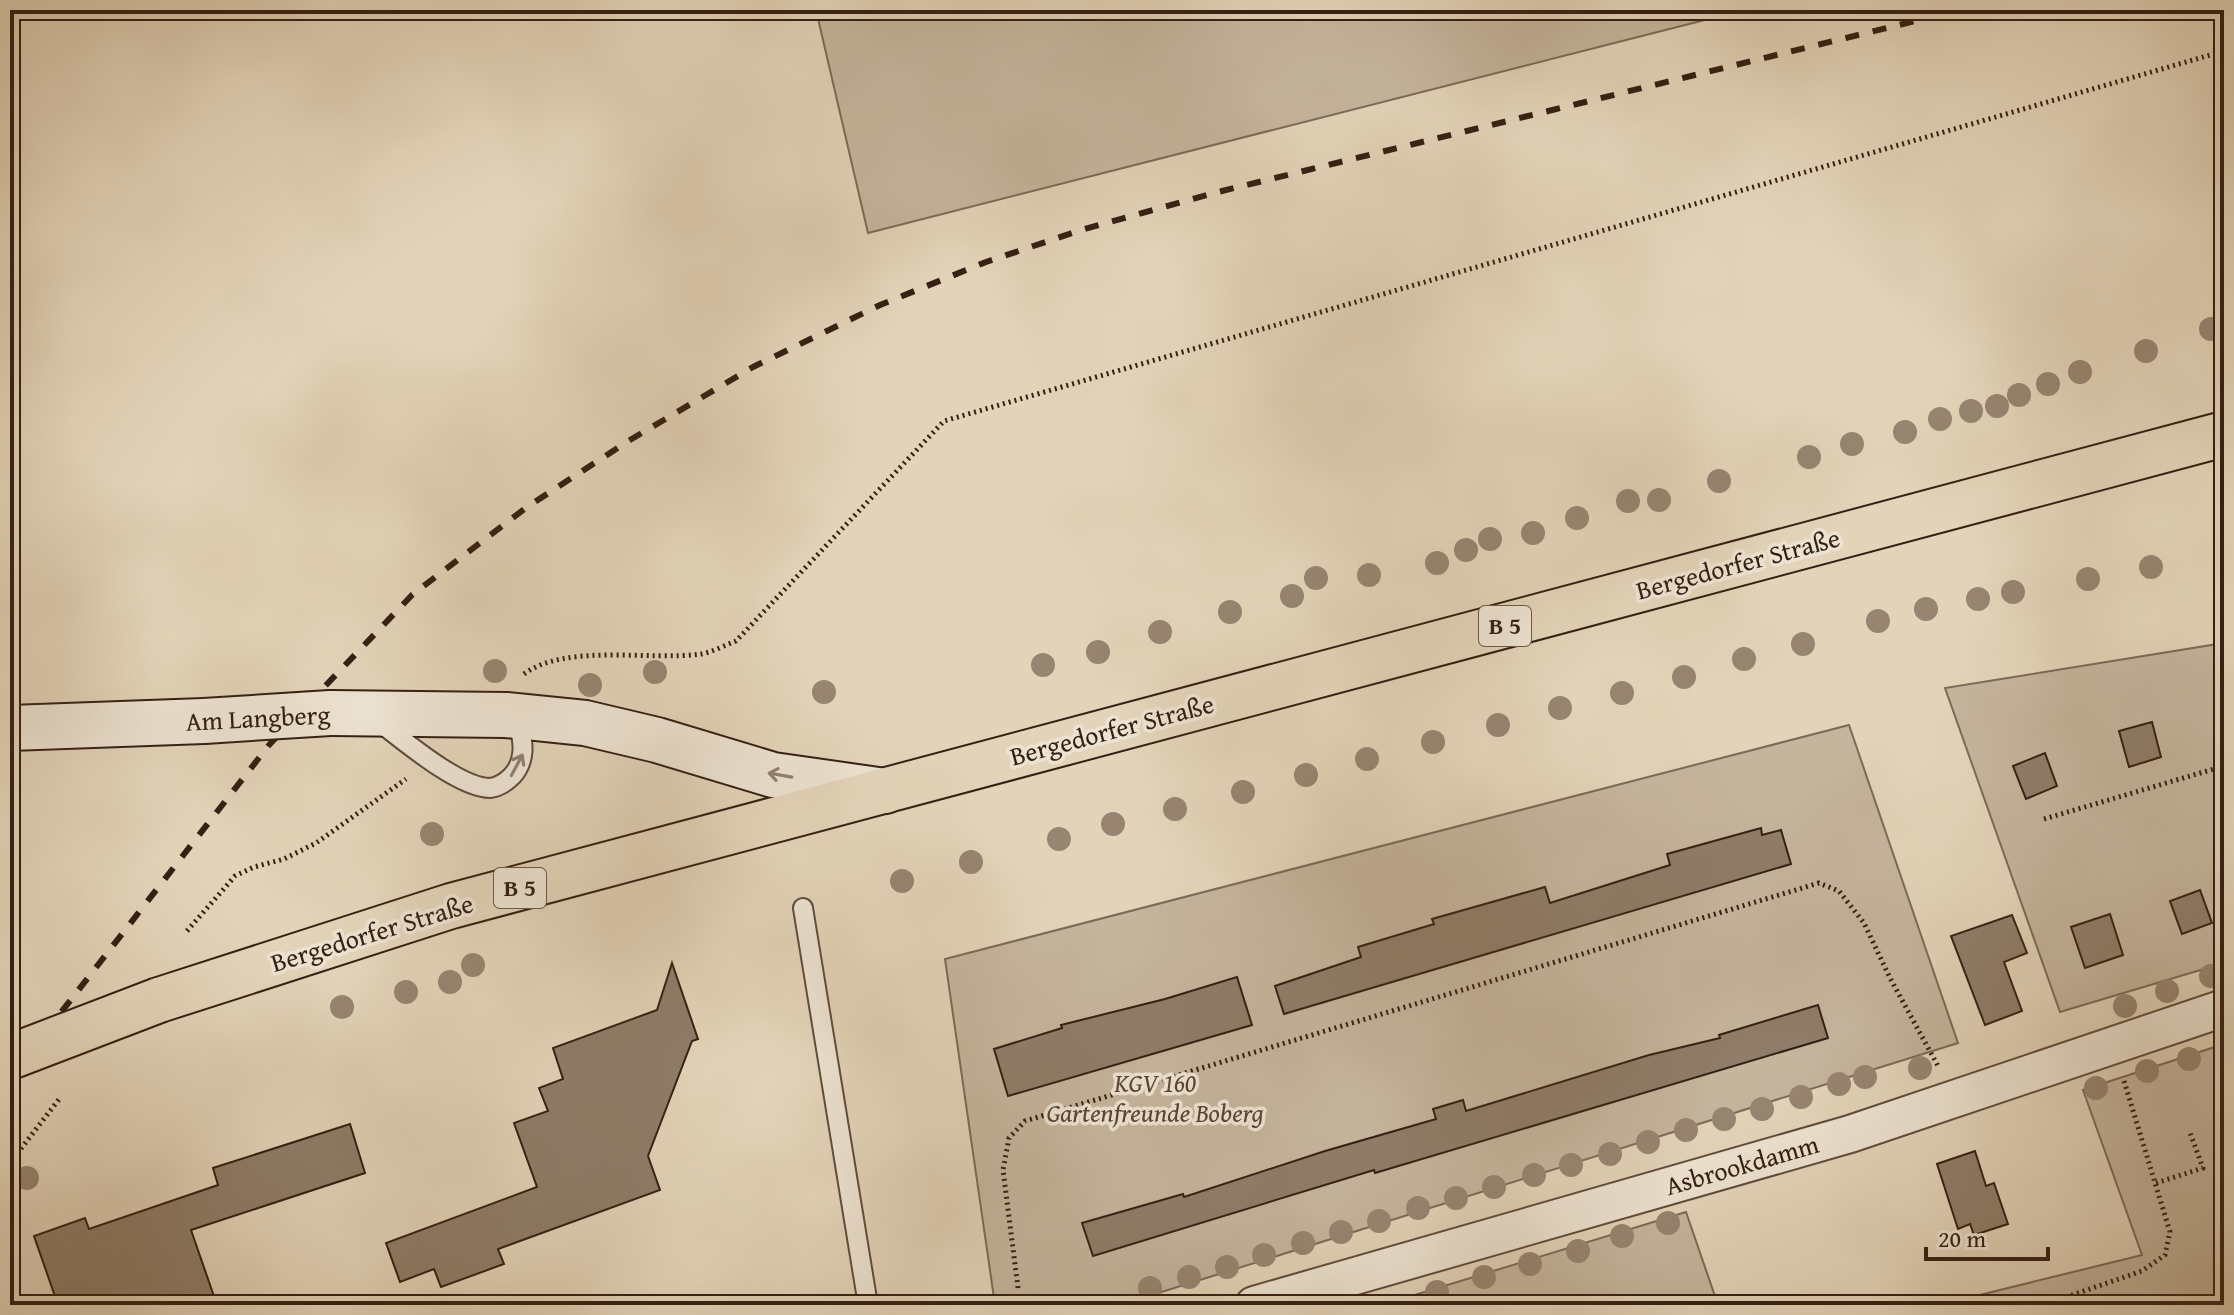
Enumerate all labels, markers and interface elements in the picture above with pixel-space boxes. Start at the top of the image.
street label: Bergedorfer Straße [1632,518,1844,609]
road number: B 5 [1479,606,1531,646]
street label: Bergedorfer Straße [1006,684,1218,775]
street label: Am Langberg [185,694,331,741]
one-way arrow [509,754,525,777]
one-way arrow [768,767,793,782]
road number: B 5 [494,868,546,908]
street label: Bergedorfer Straße [266,883,478,982]
park label: KGV 160 Gartenfreunde Boberg [1046,1063,1264,1132]
street label: Asbrookdamm [1660,1124,1823,1205]
scale bar [1926,1211,2048,1261]
text: 20 m [1938,1221,1986,1256]

